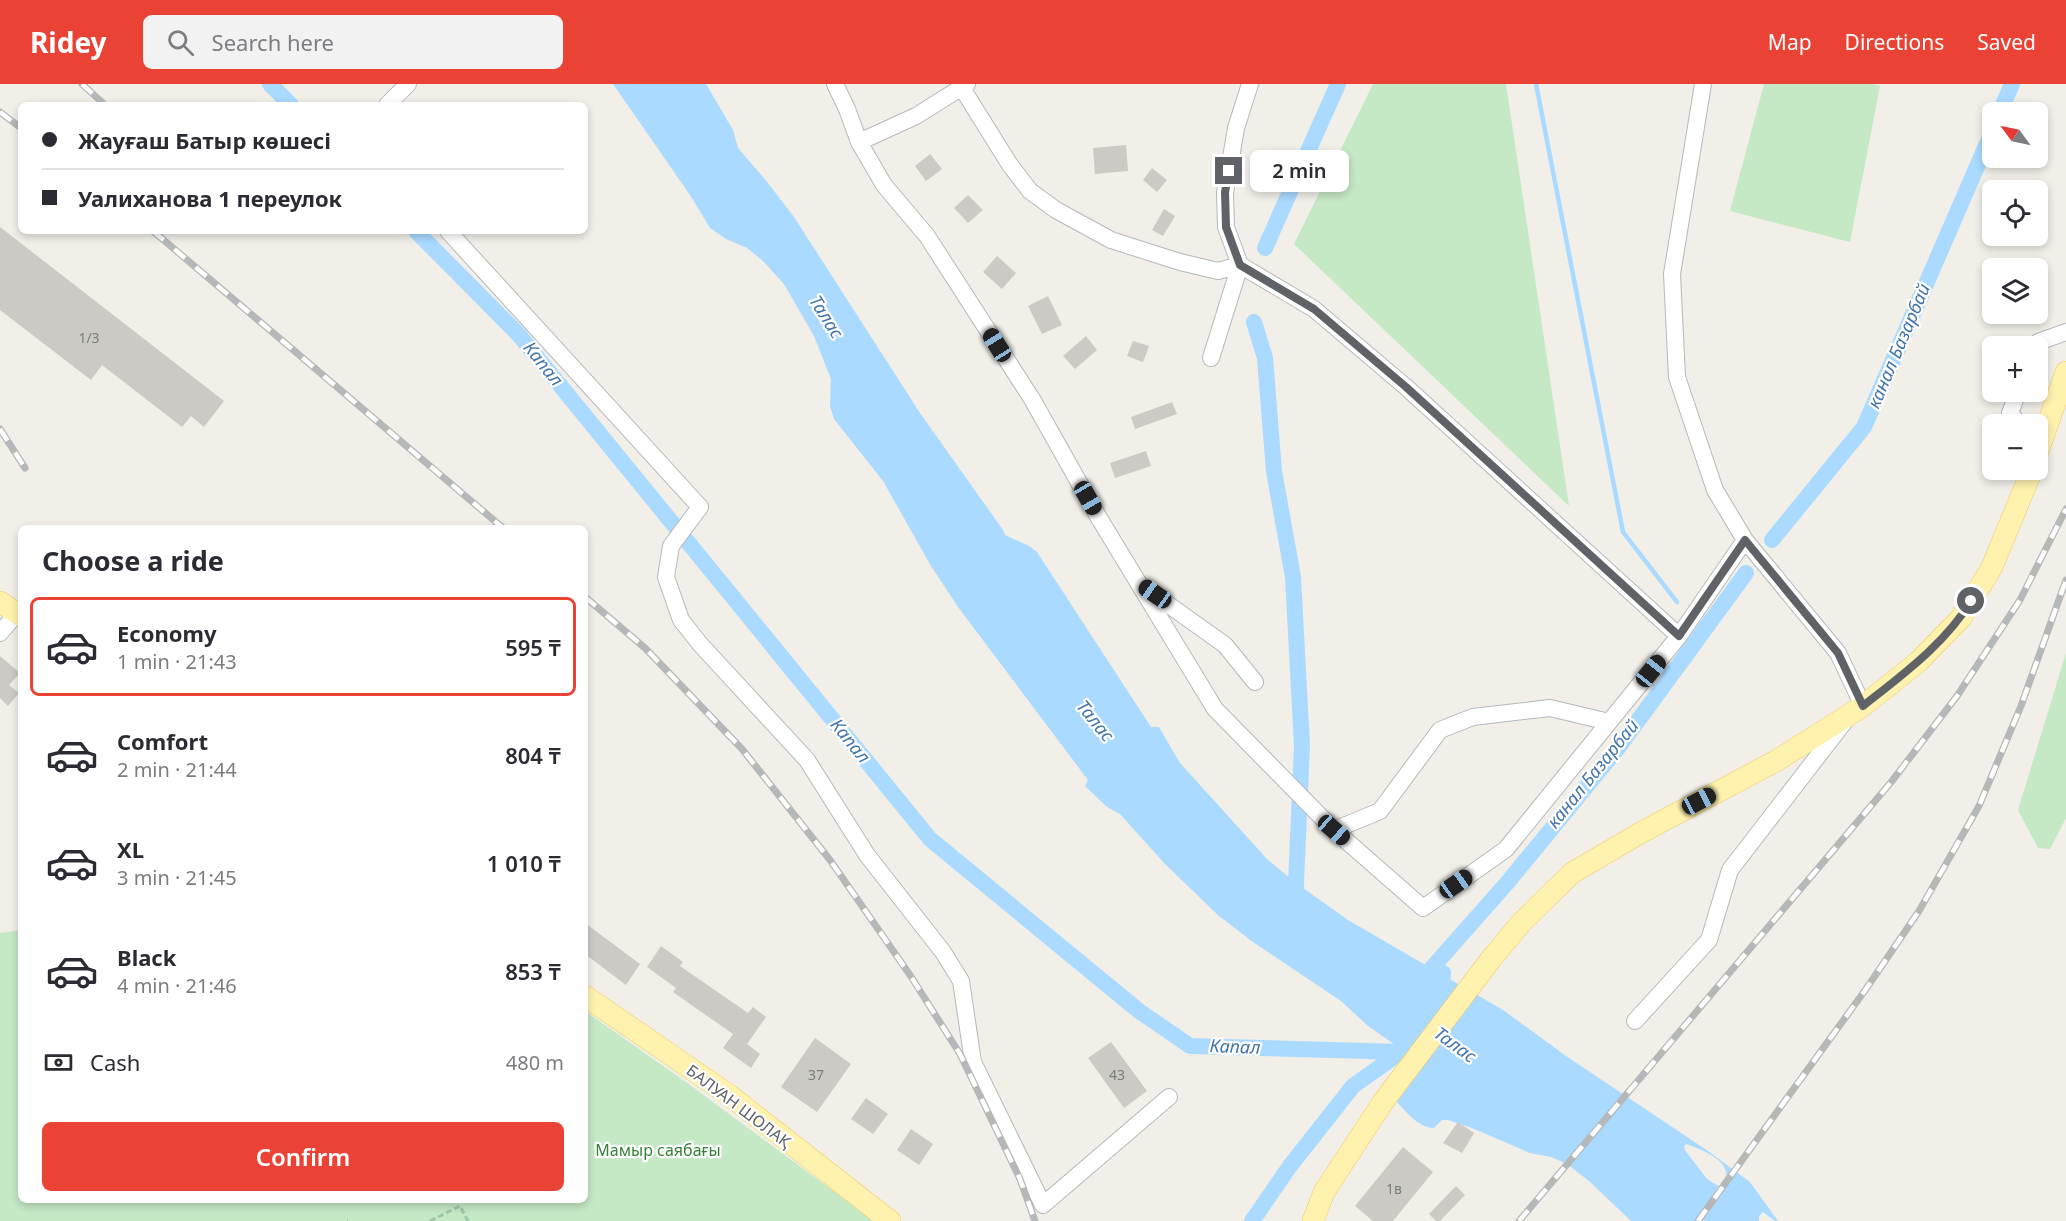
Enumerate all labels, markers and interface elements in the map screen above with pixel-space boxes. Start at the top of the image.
search box [143,15,563,69]
text: Ridey [30,23,107,61]
icon: search [164,26,197,59]
text: Search here [212,27,334,57]
text: Map [1768,28,1812,56]
text: Directions [1845,28,1944,56]
text: Saved [1977,28,2036,56]
north arrow [1982,102,2048,168]
map controls [1982,102,2048,480]
text: Жауғаш Батыр көшесі [78,125,331,155]
callout: 2 min [1250,150,1349,192]
route end [1215,157,1242,184]
text: 2 min [1272,157,1327,184]
button: locate [1982,180,2048,246]
text: Уалиханова 1 переулок [78,183,342,213]
button: layers [1982,258,2048,324]
water label: канал Базарбай [1861,280,1935,412]
water label: Талас [804,290,850,343]
car [980,325,1014,365]
house number: 1/3 [78,328,100,347]
water label: Капал [518,336,569,391]
button: + [1982,336,2048,402]
button: − [1982,414,2048,480]
car [1071,478,1105,518]
text: Choose a ride [42,542,224,579]
car [1135,576,1175,612]
route start [1957,587,1984,614]
text: Economy [117,618,216,648]
icon: car [45,620,99,674]
text: 595 ₸ [505,632,561,662]
text: 1 min · 21:43 [117,648,237,675]
car [1633,651,1669,691]
water label: Талас [1072,695,1120,747]
water label: Капал [825,713,876,768]
water label: канал Базарбай [1541,714,1643,833]
text: Comfort [117,726,208,756]
icon: car [45,728,99,782]
text: 804 ₸ [505,740,561,770]
text: 2 min · 21:44 [117,756,237,783]
car [1679,785,1719,817]
car [1315,811,1353,849]
text: XL [117,834,144,864]
icon: car [45,836,99,890]
text: 1 010 ₸ [487,848,561,878]
text: 3 min · 21:45 [117,864,237,891]
car [1436,866,1476,902]
text: Black [117,942,176,972]
icon: car [45,944,99,998]
text: 853 ₸ [505,956,561,986]
text: 4 min · 21:46 [117,972,237,999]
water label: Талас [1430,1021,1482,1068]
water label: Капал [1209,1033,1261,1059]
icon: cash [42,1046,75,1079]
text: Cash [90,1047,140,1077]
text: 480 m [506,1049,564,1076]
street label: БАЛУАН ШОЛАҚ [682,1059,796,1153]
house number: 37 [808,1065,824,1084]
house number: 43 [1109,1065,1125,1084]
button: Confirm [42,1122,564,1191]
park label: Мамыр саябағы [595,1139,721,1161]
house number: 1в [1386,1179,1402,1198]

